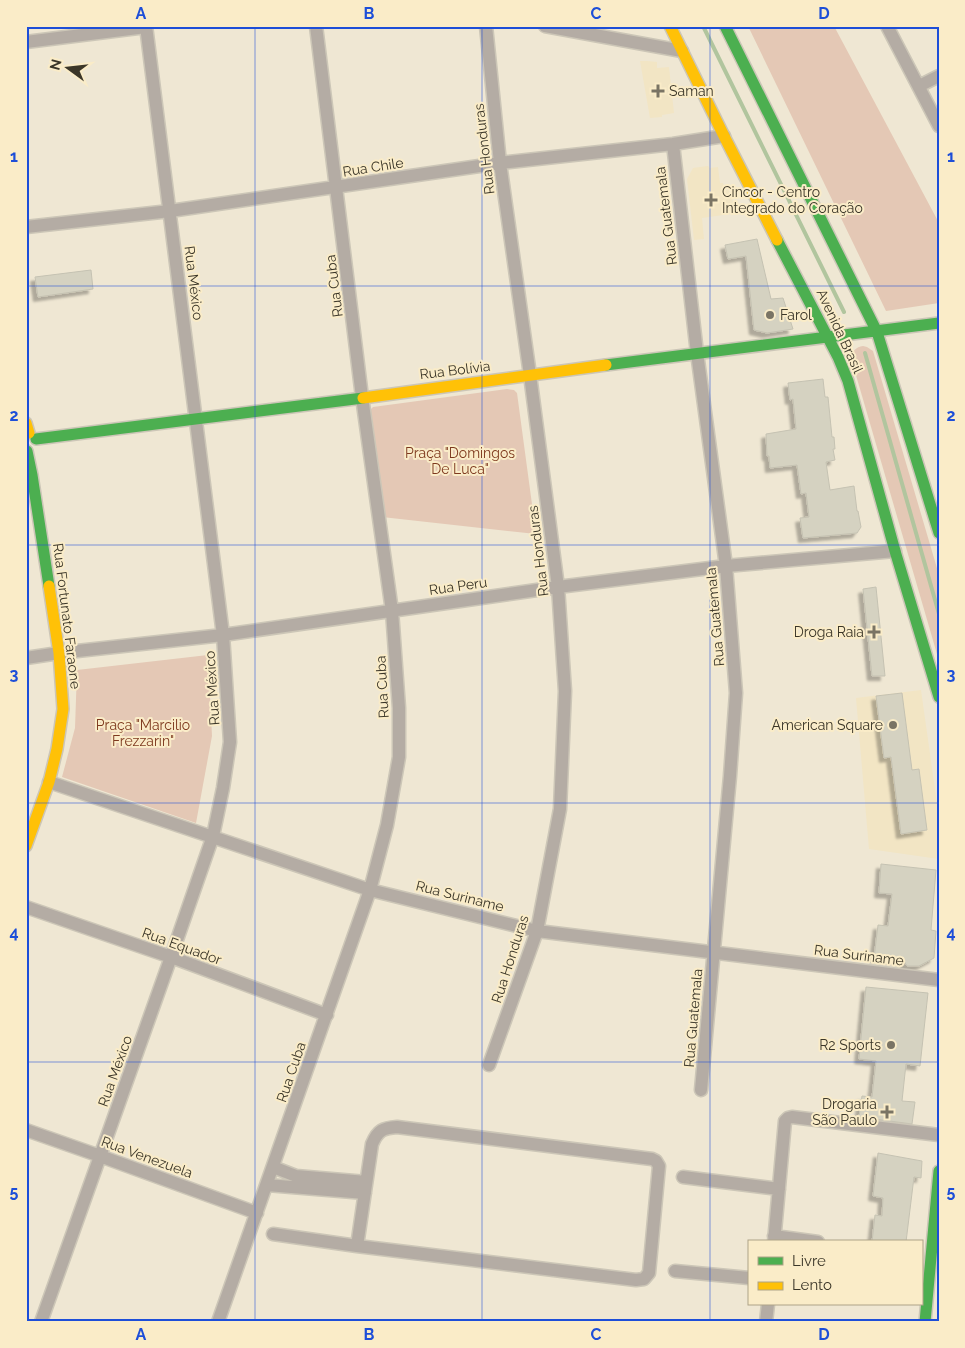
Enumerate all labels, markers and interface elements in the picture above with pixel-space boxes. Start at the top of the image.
text: A [136,4,147,23]
text: B [364,4,375,23]
text: C [591,4,602,23]
text: D [818,4,830,23]
north arrow [42,42,92,92]
text: N [46,57,65,72]
place label: Saman [669,83,714,99]
marker: Saman [651,84,665,98]
street label: Rua Honduras [470,102,498,195]
text: 1 [10,147,18,166]
text: 1 [947,147,955,166]
street label: Rua Chile [341,154,405,180]
street label: Rua Guatemala [652,166,680,266]
place label: Cincor - Centro Integrado do Coração [722,184,863,216]
marker: Cincor - Centro Integrado do Coração [704,193,718,207]
street label: Rua México [182,245,206,321]
street label: Rua Cuba [322,254,346,318]
street label: Avenida Brasil [814,286,867,376]
place label: Farol [780,307,812,323]
marker: Farol [764,309,776,321]
street label: Rua Bolívia [419,358,491,382]
text: 2 [9,406,19,425]
text: 2 [946,406,956,425]
park label: Praça "Domingos De Luca" [405,445,515,477]
street label: Rua Honduras [524,504,552,597]
street label: Rua Fortunato Faraone [50,542,84,690]
street label: Rua Guatemala [703,567,727,667]
street label: Rua Peru [428,574,488,598]
place label: Droga Raia [794,624,864,640]
marker: Droga Raia [868,626,880,638]
street label: Rua México [201,650,223,726]
street label: Rua Cuba [372,655,392,719]
text: 3 [10,665,19,684]
text: 3 [947,665,956,684]
park label: Praça "Marcilio Frezzarin" [96,717,190,749]
place label: American Square [771,717,883,733]
marker: American Square [887,719,899,731]
street label: Rua Suriname [414,877,506,915]
street label: Rua Honduras [488,913,532,1005]
text: 4 [9,923,19,942]
text: 4 [946,923,956,942]
street label: Rua Equador [140,924,224,968]
street label: Rua Suriname [813,942,905,968]
street label: Rua Guatemala [681,968,705,1068]
street label: Rua México [95,1033,135,1109]
place label: R2 Sports [819,1037,881,1053]
marker: R2 Sports [885,1039,897,1051]
street label: Rua Cuba [273,1040,309,1104]
place label: Drogaria São Paulo [812,1096,877,1128]
marker: Drogaria São Paulo [881,1106,893,1118]
street label: Rua Venezuela [99,1133,195,1181]
text: 5 [10,1182,19,1201]
text: 5 [947,1182,956,1201]
legend [748,1240,922,1306]
text: Livre [792,1252,826,1270]
text: Lento [792,1276,832,1294]
text: A [136,1325,147,1344]
text: B [364,1325,375,1344]
text: C [591,1325,602,1344]
text: D [818,1325,830,1344]

